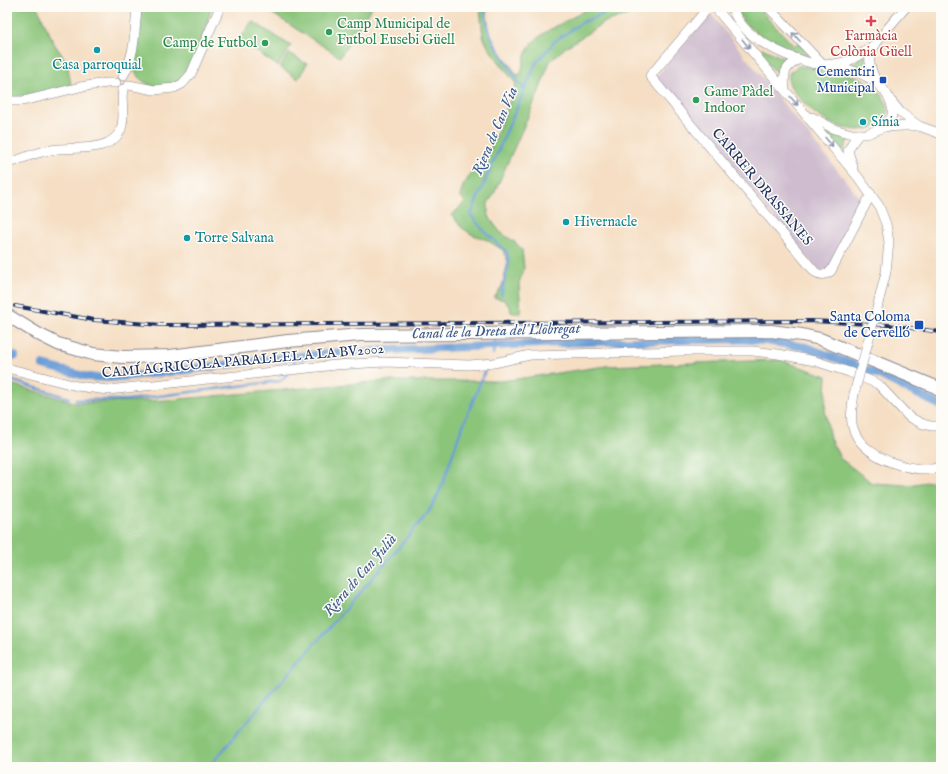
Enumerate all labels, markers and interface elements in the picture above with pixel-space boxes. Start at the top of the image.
place label: Camp Municipal de Futbol Eusebi Güell [337,15,455,49]
marker: Farmàcia Colònia Güell [866,16,876,26]
marker: Camp Municipal de Futbol Eusebi Güell [324,27,334,37]
place label: Farmàcia Colònia Güell [830,27,912,61]
one-way arrow [791,32,801,42]
place label: Camp de Futbol [163,34,257,52]
marker: Camp de Futbol [260,38,270,48]
one-way arrow [742,38,750,49]
marker: Casa parroquial [92,45,102,55]
place label: Casa parroquial [52,56,142,74]
place label: Cementiri Municipal [816,63,875,97]
marker: Cementiri Municipal [878,75,888,85]
place label: Game Pàdel Indoor [704,83,773,117]
water label: Riera de Can Via [468,84,522,178]
marker: Game Pàdel Indoor [691,95,701,105]
one-way arrow [790,96,799,107]
place label: Sínia [871,113,900,131]
marker: Sínia [858,117,868,127]
street label: CARRER DRASSANES [708,125,816,249]
one-way arrow [824,137,833,148]
place label: Hivernacle [574,213,638,231]
marker: Hivernacle [561,217,571,227]
place label: Torre Salvana [195,229,275,247]
marker: Torre Salvana [182,233,192,243]
place label: Santa Coloma de Cervelló [830,308,911,342]
water label: Canal de la Dreta del Llobregat [411,319,582,344]
marker: Santa Coloma de Cervelló [913,319,925,331]
street label: CAMÍ AGRICOLA PARAL·LEL A LA BV2002 [101,339,385,382]
water label: Riera de Can Julià [319,530,401,620]

